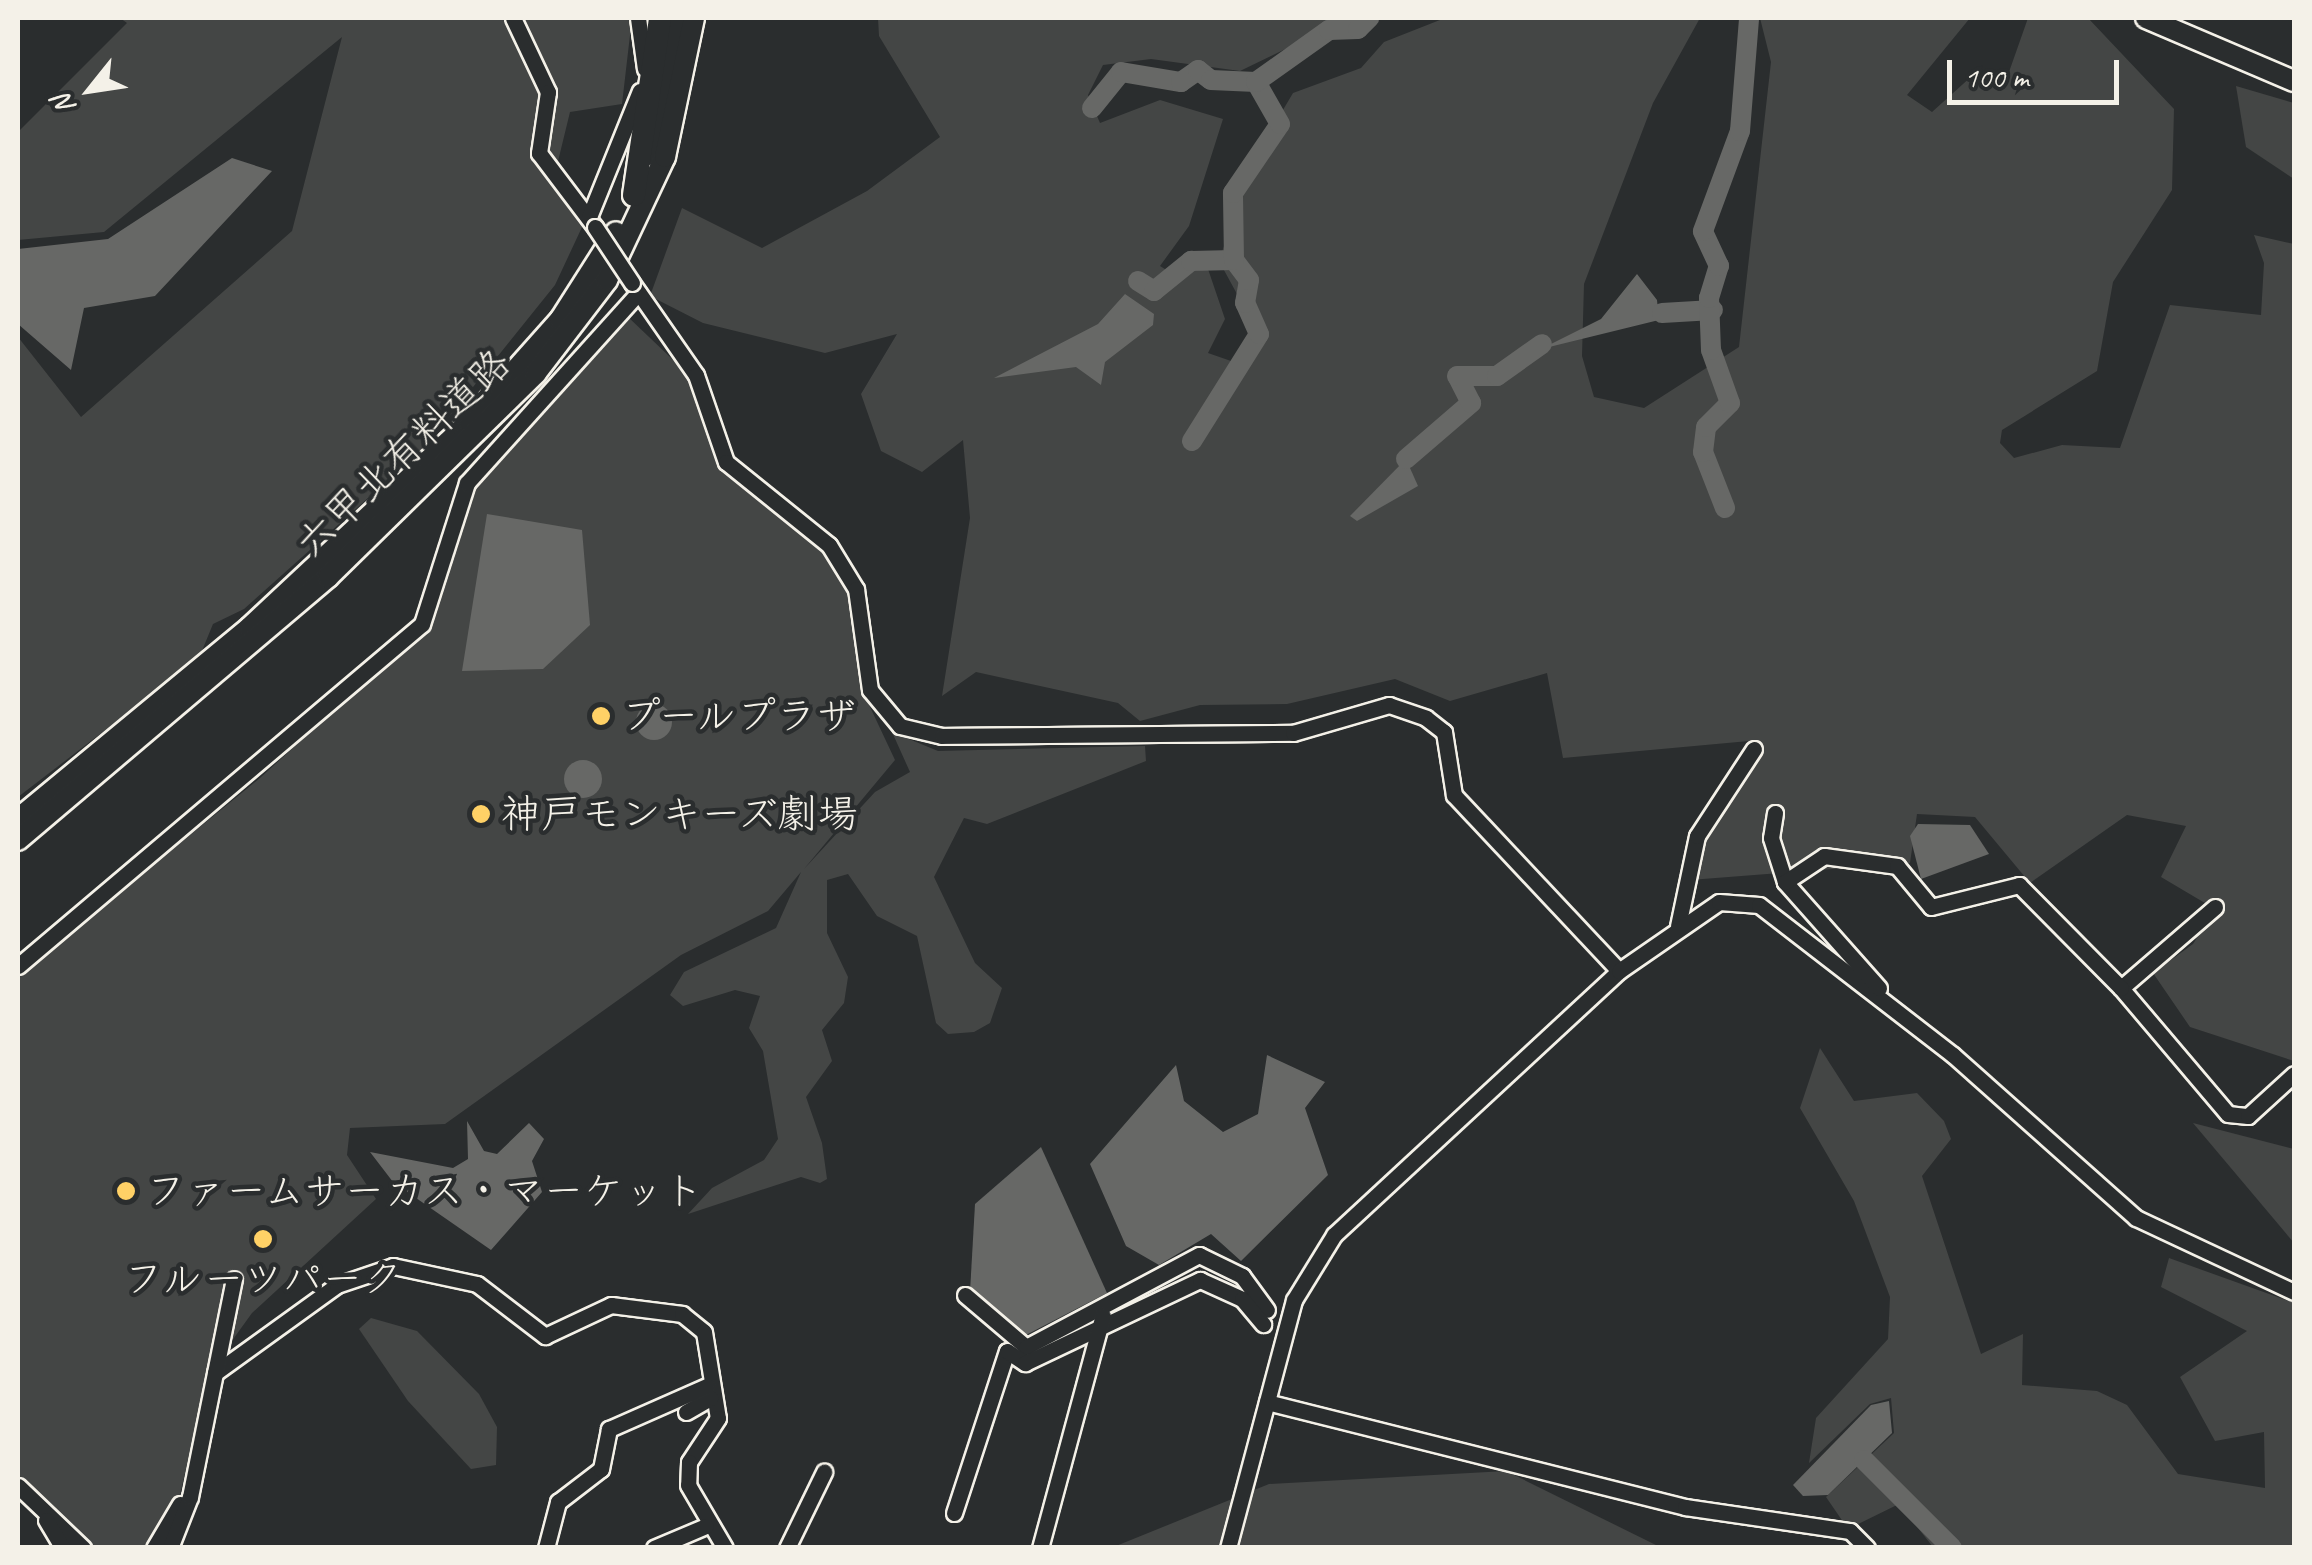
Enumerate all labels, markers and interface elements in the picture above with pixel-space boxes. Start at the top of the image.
north arrow [40,40,140,140]
scale bar [1952,40,2124,102]
text: 100 m [1964,58,2029,96]
text: N [44,89,83,122]
street label: 六甲北有料道路 [286,338,520,568]
place label: プールプラザ [621,692,859,740]
marker: プールプラザ [590,705,612,727]
place label: 神戸モンキーズ劇場 [501,790,861,838]
marker: 神戸モンキーズ劇場 [470,803,492,825]
place label: ファームサーカス・マーケット [146,1167,706,1215]
marker: ファームサーカス・マーケット [115,1180,137,1202]
marker: フルーツパーク [252,1228,274,1250]
place label: フルーツパーク [122,1255,404,1303]

